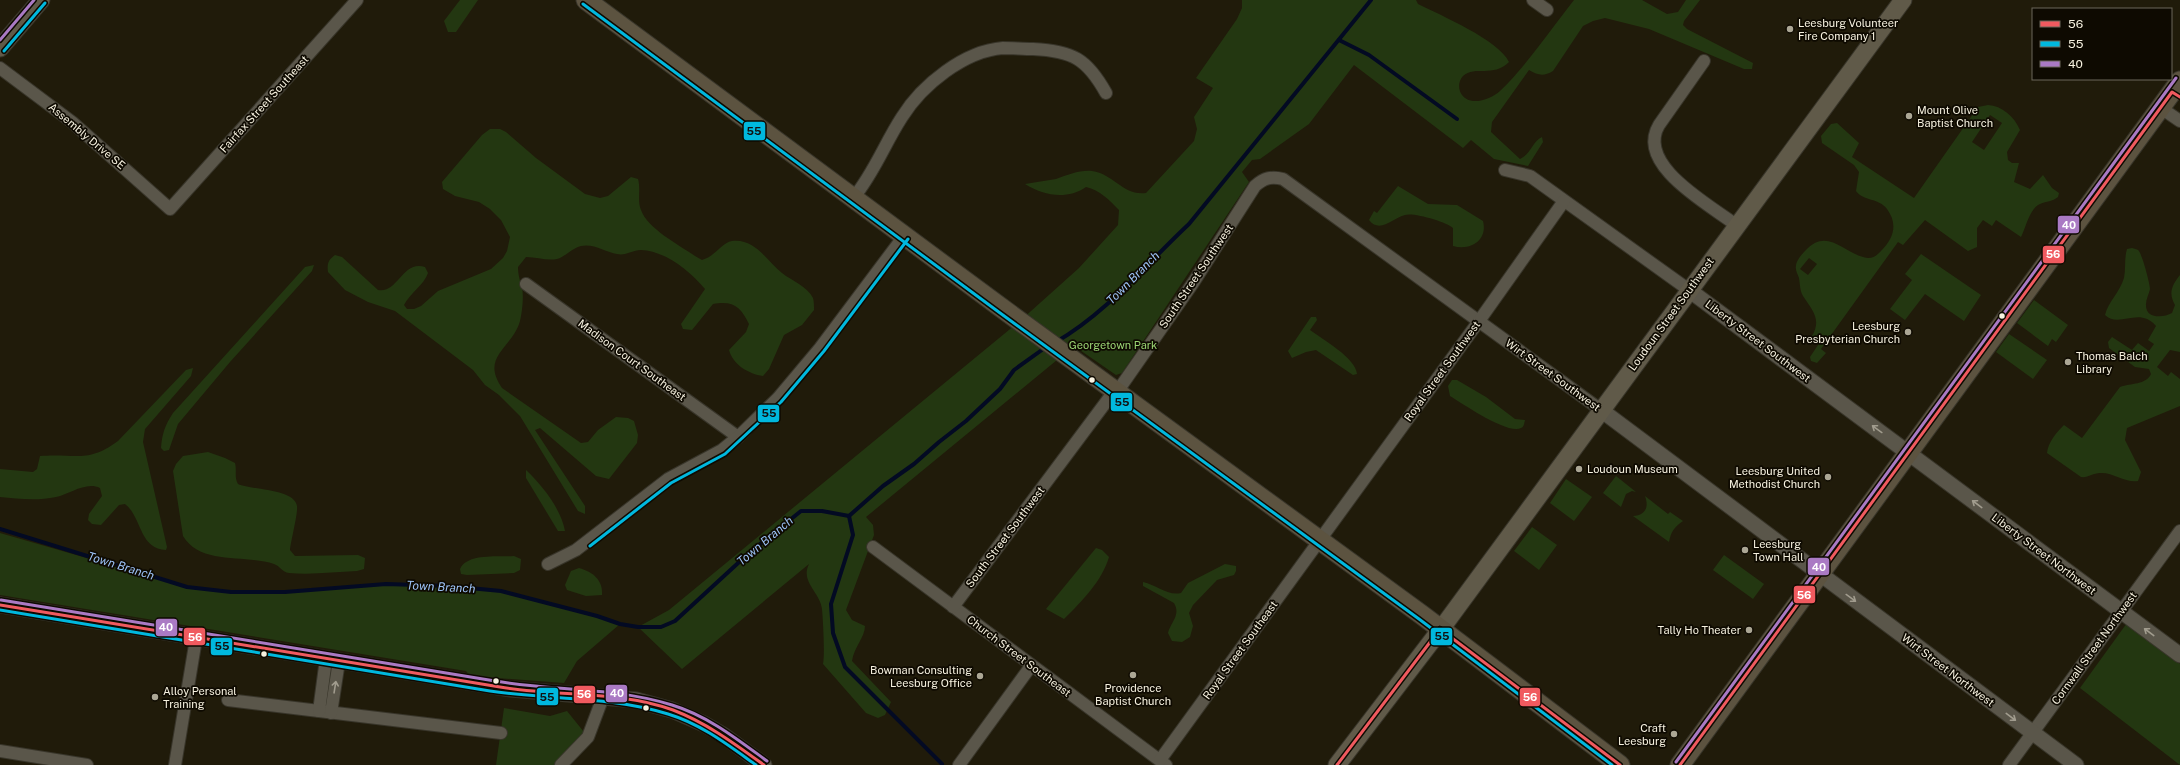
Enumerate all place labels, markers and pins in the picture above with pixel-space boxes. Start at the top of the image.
place label: Leesburg Volunteer Fire Company 1 [1798,17,1898,42]
marker: Leesburg Volunteer Fire Company 1 [1785,24,1795,34]
place label: Mount Olive Baptist Church [1917,104,1993,129]
marker: Mount Olive Baptist Church [1904,111,1914,121]
unlabelled marker [1997,311,2007,321]
place label: Leesburg Presbyterian Church [1795,320,1900,345]
marker: Leesburg Presbyterian Church [1903,327,1913,337]
place label: Thomas Balch Library [2076,350,2148,375]
marker: Thomas Balch Library [2063,357,2073,367]
unlabelled marker [1087,375,1097,385]
place label: Loudoun Museum [1587,463,1678,475]
marker: Loudoun Museum [1574,464,1584,474]
place label: Leesburg United Methodist Church [1729,465,1820,490]
marker: Leesburg United Methodist Church [1823,472,1833,482]
place label: Leesburg Town Hall [1753,538,1804,563]
marker: Leesburg Town Hall [1740,545,1750,555]
place label: Tally Ho Theater [1658,624,1741,636]
marker: Tally Ho Theater [1744,625,1754,635]
unlabelled marker [259,649,269,659]
place label: Bowman Consulting Leesburg Office [870,664,972,689]
marker: Providence Baptist Church [1128,670,1138,680]
marker: Bowman Consulting Leesburg Office [975,671,985,681]
unlabelled marker [491,676,501,686]
place label: Providence Baptist Church [1095,682,1171,707]
place label: Alloy Personal Training [163,685,237,710]
marker: Alloy Personal Training [150,692,160,702]
unlabelled marker [641,703,651,713]
place label: Craft Leesburg [1618,722,1666,747]
marker: Craft Leesburg [1669,729,1679,739]

